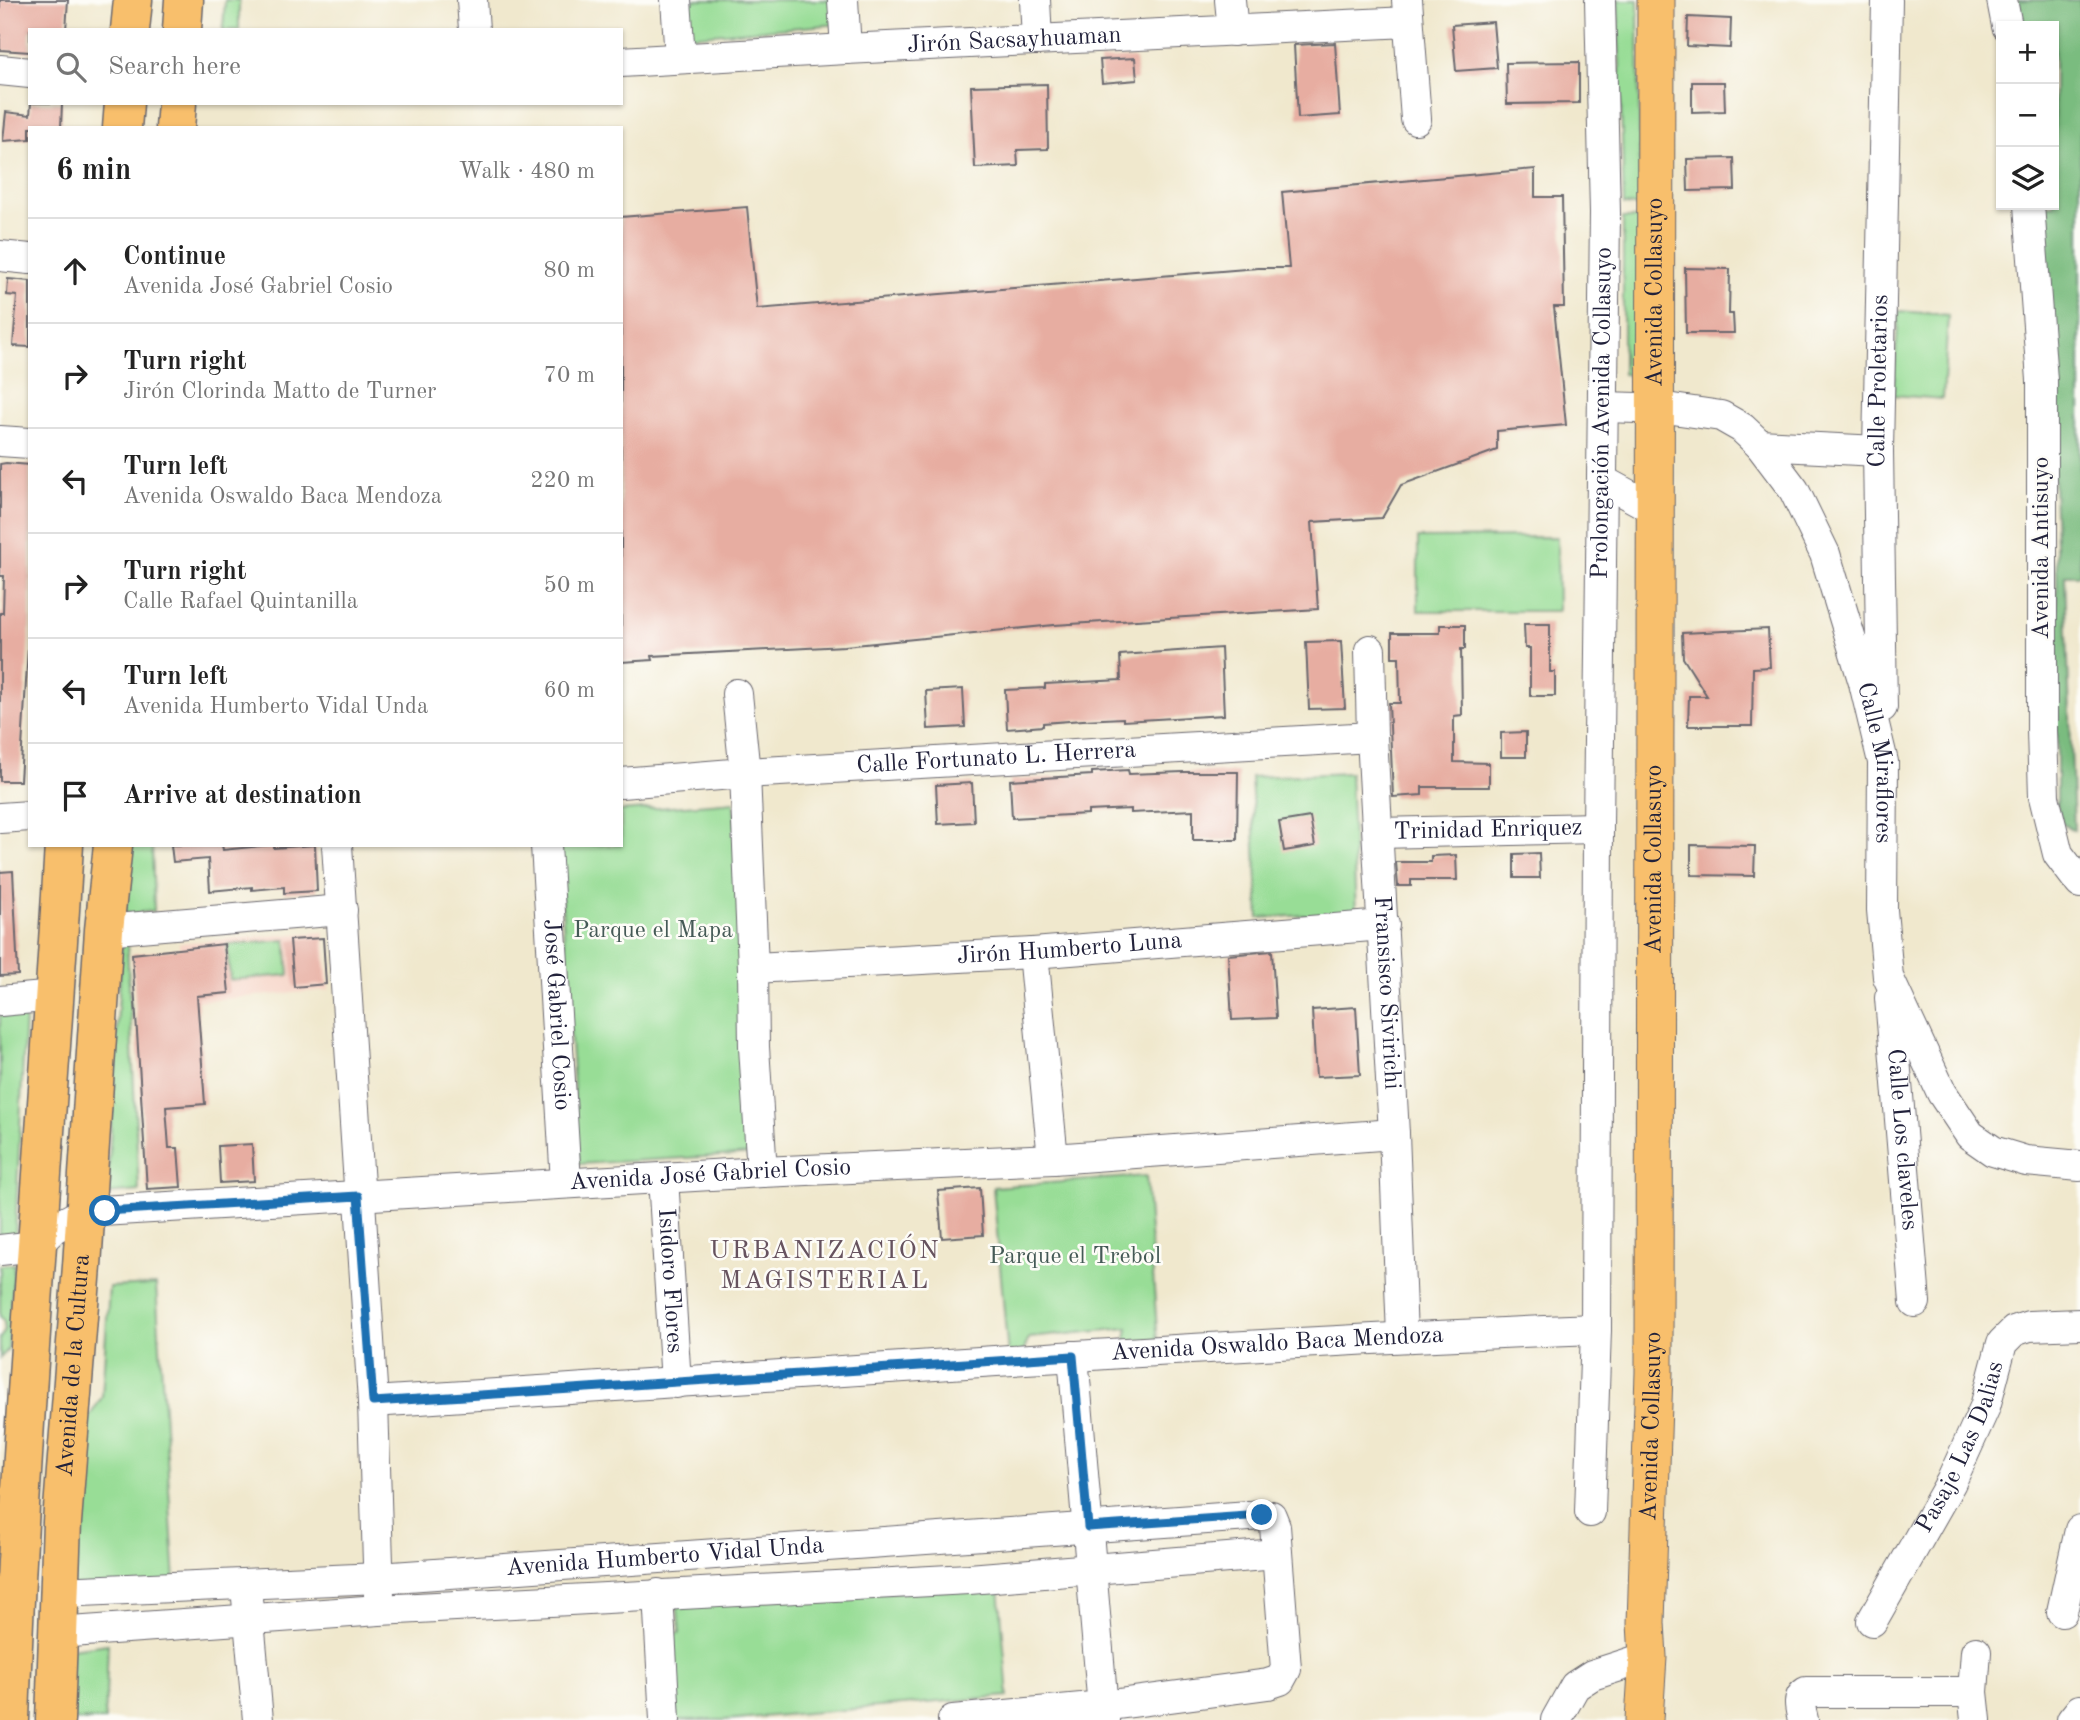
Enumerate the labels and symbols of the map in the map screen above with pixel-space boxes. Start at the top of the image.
street label: Jirón Sacsayhuaman [907,24,1122,58]
street label: Avenida Collasuyo [1643,198,1668,387]
street label: Prolongación Avenida Collasuyo [1589,247,1617,579]
street label: Calle Proletarios [1866,294,1893,468]
street label: Avenida Antisuyo [2030,457,2054,639]
street label: Calle Miraflores [1852,680,1895,844]
street label: Calle Fortunato L. Herrera [856,739,1137,779]
street label: Avenida Collasuyo [1643,765,1667,954]
street label: Trinidad Enriquez [1393,816,1583,845]
street label: Fransisco Sivirichi [1369,895,1404,1090]
street label: José Gabriel Cosio [538,918,574,1111]
park label: Parque el Mapa [573,919,733,943]
street label: Jirón Humberto Luna [956,929,1183,969]
street label: Calle Los claveles [1882,1048,1921,1231]
street label: Avenida José Gabriel Cosio [569,1156,852,1195]
route start [89,1195,120,1226]
street label: Isidoro Flores [653,1208,686,1354]
district label: URBANIZACIÓN MAGISTERIAL [709,1233,941,1294]
park label: Parque el Trebol [989,1245,1161,1269]
street label: Avenida de la Cultura [54,1253,95,1478]
street label: Avenida Oswaldo Baca Mendoza [1110,1324,1444,1366]
street label: Avenida Collasuyo [1637,1332,1666,1521]
street label: Pasaje Las Dalias [1913,1359,2009,1537]
route end [1246,1499,1277,1530]
street label: Avenida Humberto Vidal Unda [505,1534,825,1581]

